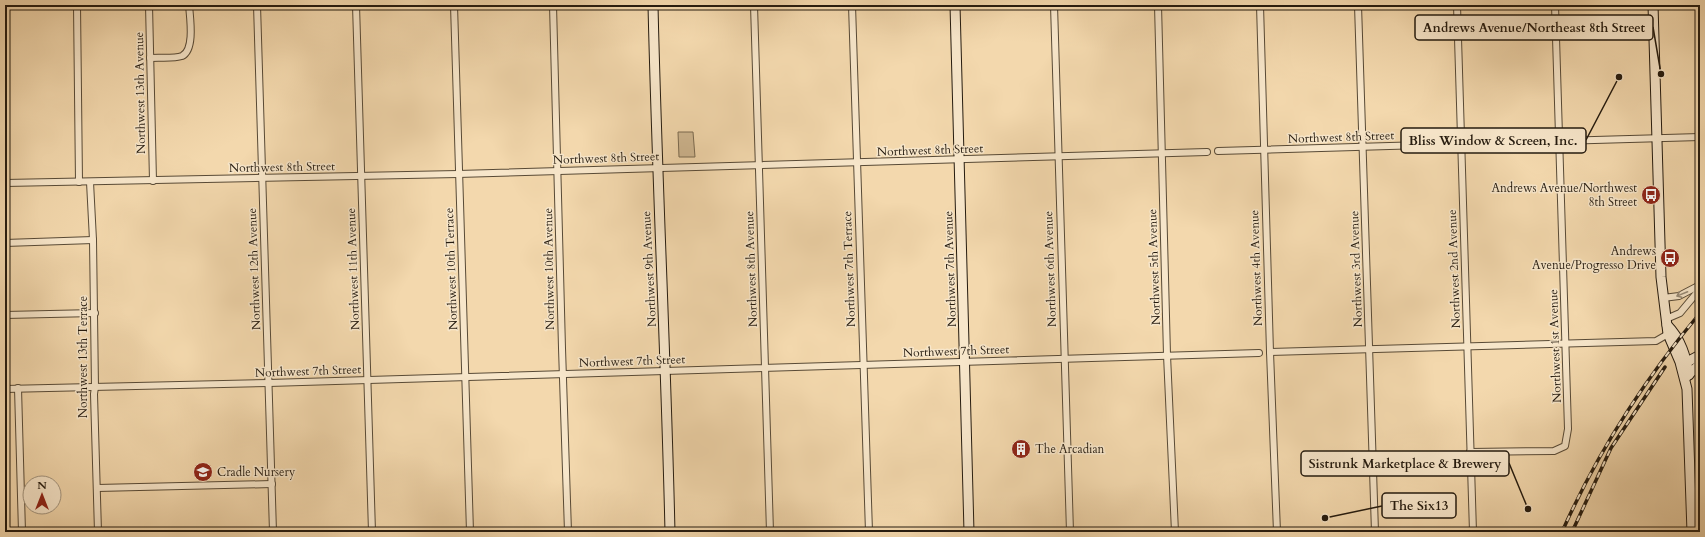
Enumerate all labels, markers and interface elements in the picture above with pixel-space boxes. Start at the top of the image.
callout: Andrews Avenue/Northeast 8th Street [1415,15,1653,40]
text: Andrews Avenue/Northeast 8th Street [1423,19,1646,37]
street label: Northwest 13th Avenue [131,32,149,154]
street label: Northwest 8th Street [1288,127,1395,147]
callout: Bliss Window & Screen, Inc. [1401,128,1586,153]
text: Bliss Window & Screen, Inc. [1409,132,1577,150]
street label: Northwest 8th Street [877,140,984,160]
street label: Northwest 8th Street [553,148,660,168]
street label: Northwest 8th Street [229,158,335,176]
place label: Andrews Avenue/Northwest 8th Street [1491,180,1637,210]
bus stop icon: Andrews Avenue/Northwest 8th Street [1640,184,1662,206]
street label: Northwest 10th Terrace [441,207,461,331]
street label: Northwest 12th Avenue [244,208,264,330]
street label: Northwest 11th Avenue [343,208,363,330]
street label: Northwest 10th Avenue [540,208,558,330]
street label: Northwest 5th Avenue [1144,209,1164,325]
street label: Northwest 2nd Avenue [1444,209,1464,329]
street label: Northwest 4th Avenue [1246,210,1266,326]
street label: Northwest 3rd Avenue [1346,210,1366,328]
street label: Northwest 9th Avenue [638,211,660,327]
street label: Northwest 8th Avenue [741,211,761,327]
street label: Northwest 7th Terrace [839,211,859,327]
street label: Northwest 7th Avenue [940,211,960,327]
street label: Northwest 6th Avenue [1040,211,1060,327]
place label: Andrews Avenue/Progresso Drive [1532,243,1656,273]
bus stop icon: Andrews Avenue/Progresso Drive [1659,247,1681,269]
street label: Northwest 1st Avenue [1545,289,1565,403]
one-way arrow [1677,291,1689,298]
street label: Northwest 13th Terrace [75,296,91,418]
street label: Northwest 7th Street [903,341,1010,361]
street label: Northwest 7th Street [579,351,686,371]
street label: Northwest 7th Street [255,361,362,381]
building icon: The Arcadian [1010,438,1032,460]
place label: The Arcadian [1035,441,1105,457]
callout: Sistrunk Marketplace & Brewery [1301,451,1509,476]
text: Sistrunk Marketplace & Brewery [1309,455,1502,473]
school or university icon: Cradle Nursery [192,461,214,483]
place label: Cradle Nursery [217,464,296,480]
north arrow [22,475,62,515]
text: N [37,478,47,493]
callout: The Six13 [1382,493,1456,518]
text: The Six13 [1390,497,1449,515]

